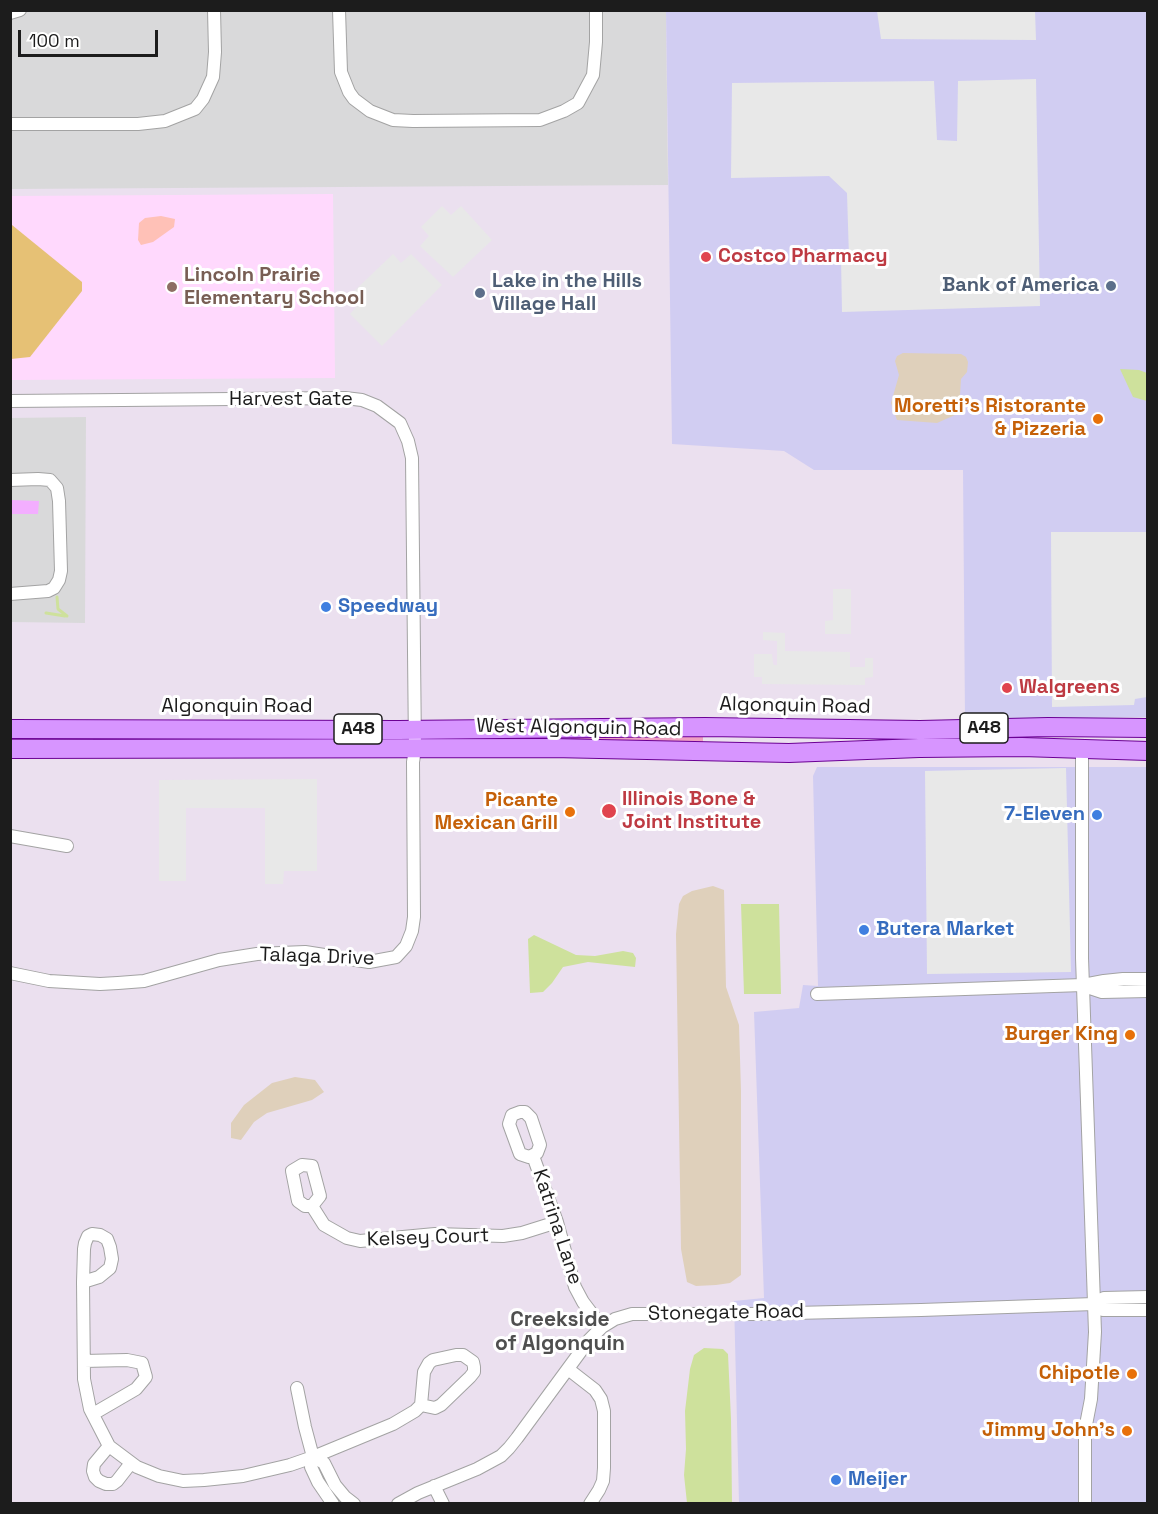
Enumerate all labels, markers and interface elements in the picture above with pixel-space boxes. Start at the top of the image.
scale bar [21,18,160,56]
text: 100 m [29,29,80,52]
place label: Costco Pharmacy [718,245,888,269]
marker: Costco Pharmacy [699,250,713,264]
place label: Lincoln Prairie Elementary School [184,264,365,311]
place label: Lake in the Hills Village Hall [492,270,642,317]
place label: Bank of America [942,274,1099,298]
marker: Bank of America [1104,279,1118,293]
marker: Lincoln Prairie Elementary School [165,280,179,294]
marker: Lake in the Hills Village Hall [473,286,487,300]
street label: Harvest Gate [229,388,353,412]
place label: Moretti's Ristorante & Pizzeria [894,395,1086,442]
marker: Moretti's Ristorante & Pizzeria [1091,412,1105,426]
place label: Speedway [338,595,438,619]
marker: Speedway [319,600,333,614]
place label: Walgreens [1019,676,1120,700]
marker: Walgreens [1000,681,1014,695]
street label: Algonquin Road [719,693,871,719]
street label: Algonquin Road [161,695,313,719]
road number: A48 [960,713,1008,743]
road number: A48 [334,714,382,744]
street label: West Algonquin Road [476,714,682,742]
place label: Illinois Bone & Joint Institute [622,788,761,835]
place label: Picante Mexican Grill [435,789,558,836]
marker: Illinois Bone & Joint Institute [600,802,618,820]
place label: 7-Eleven [1004,803,1085,827]
marker: Picante Mexican Grill [563,805,577,819]
marker: 7-Eleven [1090,808,1104,822]
place label: Butera Market [876,918,1014,942]
marker: Butera Market [857,923,871,937]
street label: Talaga Drive [259,943,375,971]
place label: Burger King [1005,1023,1118,1047]
marker: Burger King [1123,1028,1137,1042]
street label: Katrina Lane [527,1166,587,1288]
street label: Kelsey Court [366,1224,490,1252]
street label: Stonegate Road [648,1300,804,1326]
district label: Creekside of Algonquin [495,1307,625,1357]
place label: Chipotle [1039,1362,1120,1386]
marker: Chipotle [1125,1367,1139,1381]
place label: Jimmy John's [982,1419,1115,1443]
marker: Jimmy John's [1120,1424,1134,1438]
place label: Meijer [848,1468,907,1492]
marker: Meijer [829,1473,843,1487]

